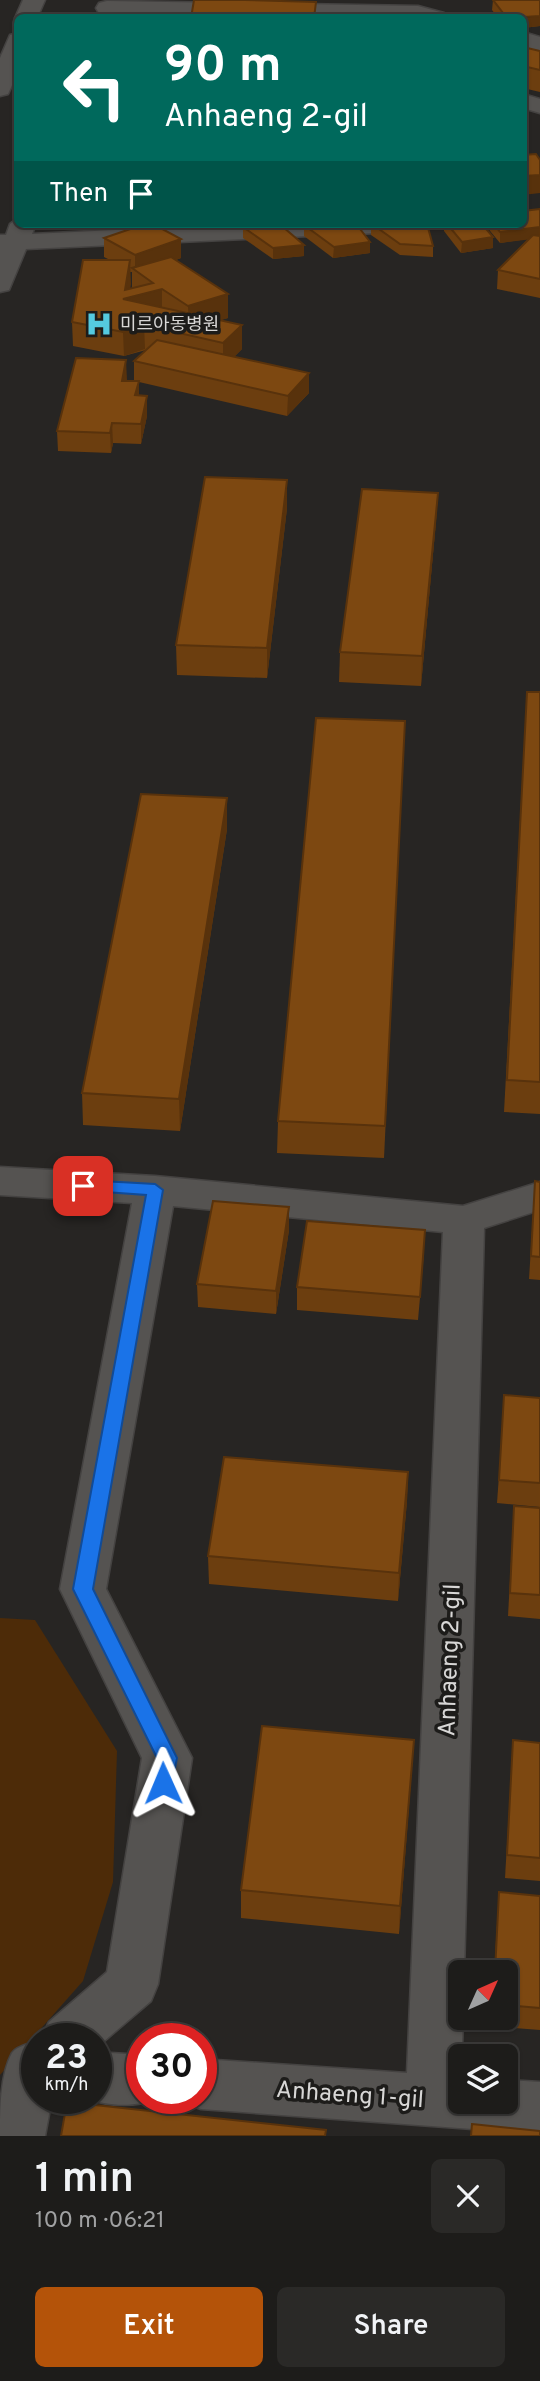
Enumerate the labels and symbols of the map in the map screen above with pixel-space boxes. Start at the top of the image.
hospital icon: 미르아동병원 [84,309,114,339]
place label: 미르아동병원 [120,314,219,337]
pin [53,1156,113,1216]
street label: Anhaeng 2-gil [433,1583,469,1737]
position arrow [126,1746,200,1820]
north arrow [448,1960,518,2030]
speed limit sign: 30 [126,2023,217,2114]
street label: Anhaeng 1-gil [275,2076,425,2116]

